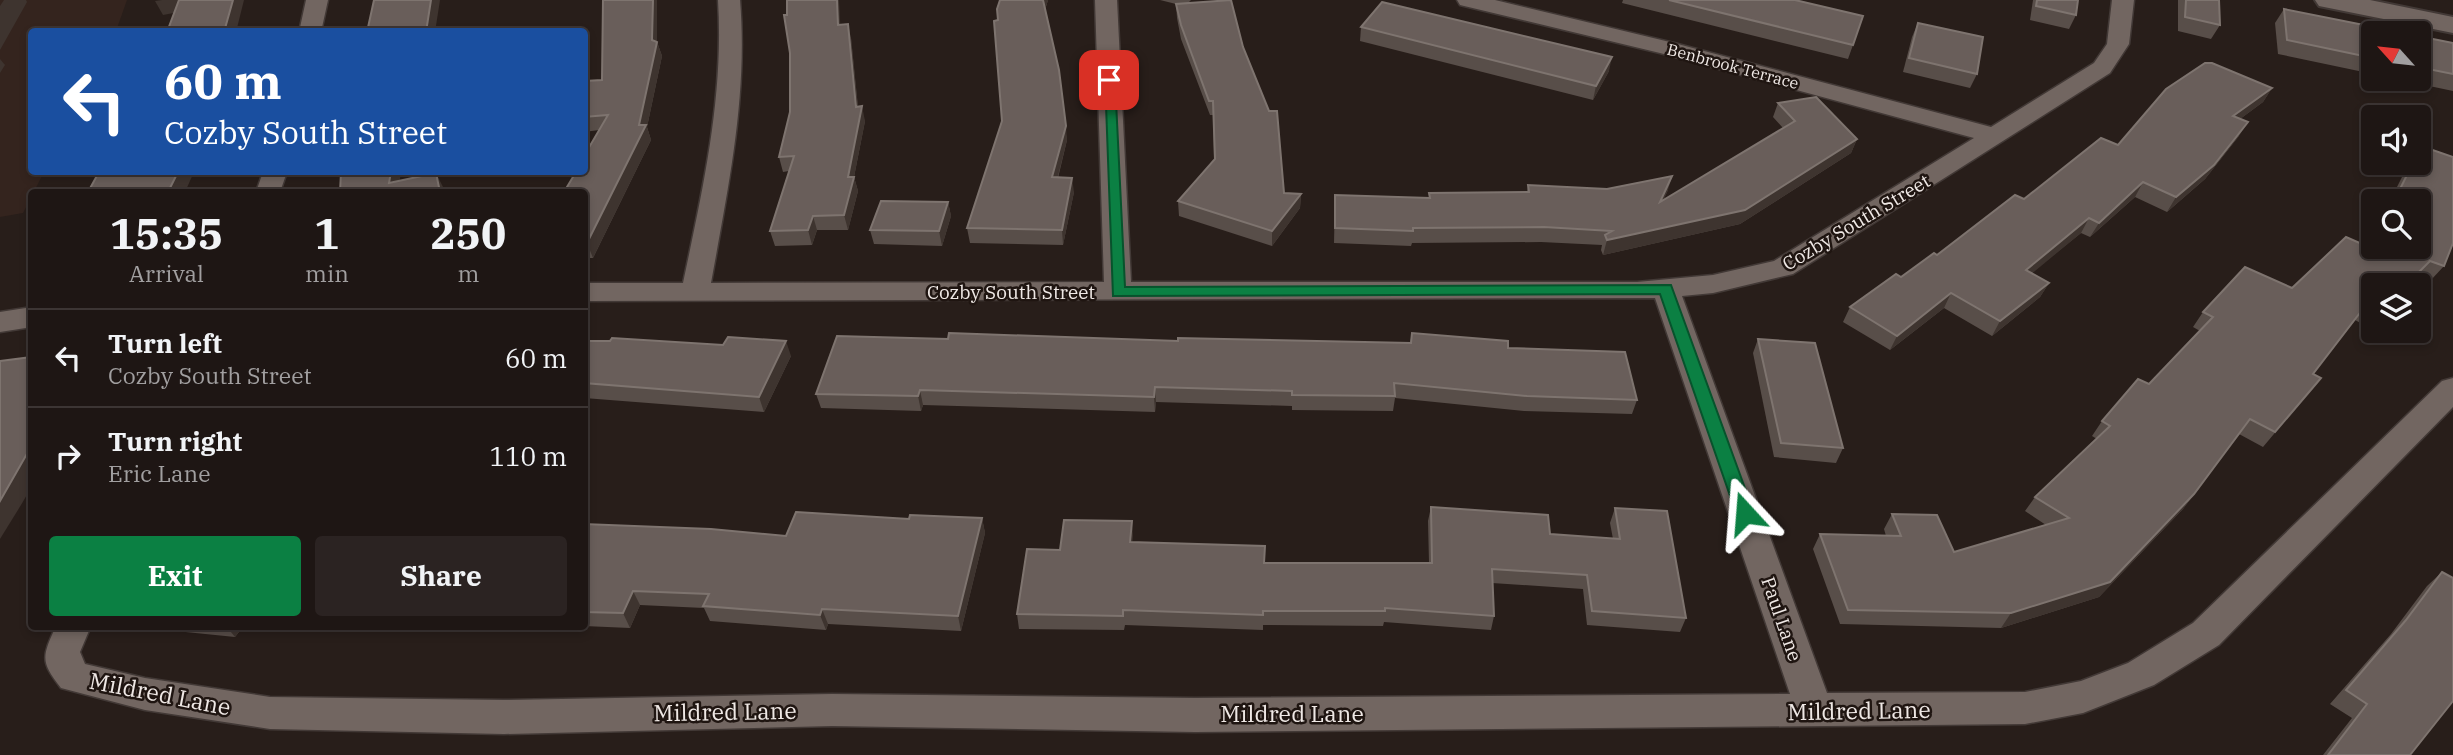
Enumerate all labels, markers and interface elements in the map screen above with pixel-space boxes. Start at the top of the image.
north arrow [2361,21,2431,91]
map controls [2361,21,2431,343]
street label: Benbrook Terrace [1665,39,1801,93]
text: 60 m [164,49,282,112]
pin [1079,50,1139,110]
icon: left [49,56,140,147]
icon: arrive [1090,61,1128,99]
button: sound [2361,105,2431,175]
text: Cozby South Street [164,111,447,153]
street label: Cozby South Street [1778,168,1935,276]
button: search [2361,189,2431,259]
text: 15:35 [110,206,223,261]
text: 1 [314,206,340,261]
text: 250 [431,206,506,261]
text: Arrival [129,258,204,288]
text: min [305,258,349,288]
text: m [457,258,479,288]
button: layers [2361,273,2431,343]
street label: Cozby South Street [927,280,1095,304]
text: Turn left [108,326,222,360]
icon: left [49,339,87,377]
text: 60 m [505,341,567,375]
text: Cozby South Street [108,360,312,390]
text: Turn right [108,424,242,458]
icon: right [49,437,87,475]
text: 110 m [489,439,567,473]
text: Eric Lane [108,458,211,488]
position arrow [1708,476,1782,550]
button: Exit [49,536,301,616]
button: Share [315,536,567,616]
street label: Paul Lane [1756,574,1808,664]
street label: Mildred Lane [87,665,233,721]
street label: Mildred Lane [1787,694,1931,726]
street label: Mildred Lane [653,695,797,727]
street label: Mildred Lane [1220,698,1364,728]

